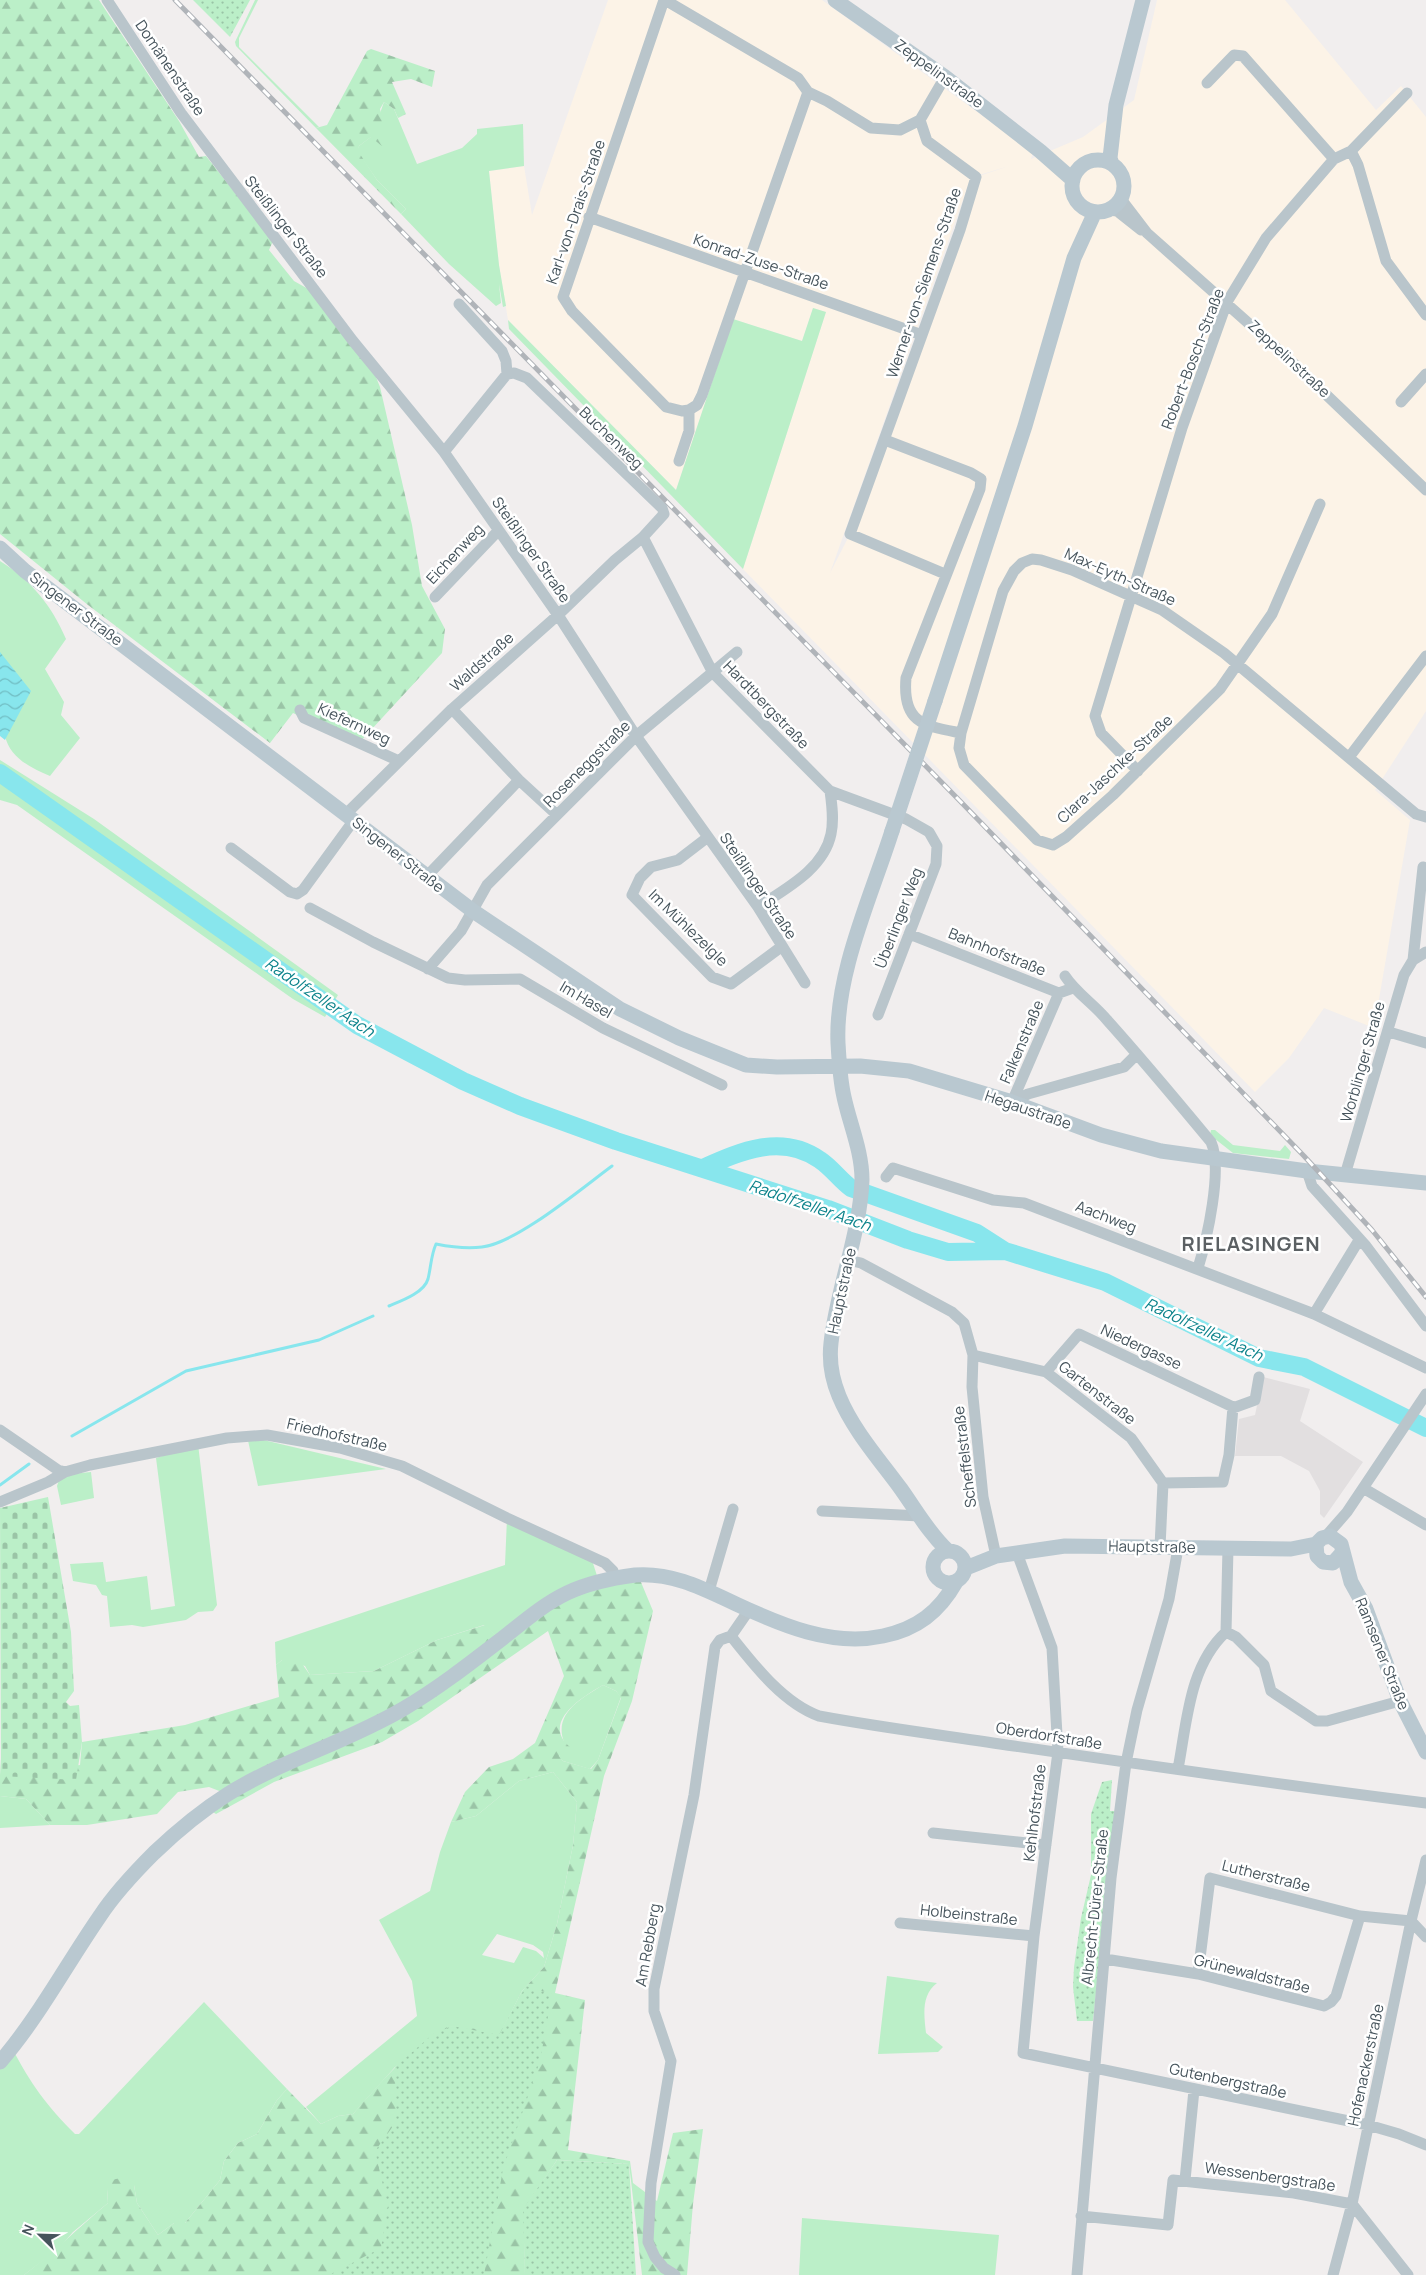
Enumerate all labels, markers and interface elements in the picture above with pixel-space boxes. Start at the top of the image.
street label: Domänenstraße [131,16,210,120]
street label: Zeppelinstraße [891,34,988,113]
street label: Karl-von-Drais-Straße [541,137,610,287]
street label: Steißlinger Straße [240,171,333,282]
street label: Werner-von-Siemens-Straße [881,185,966,381]
street label: Konrad-Zuse-Straße [691,228,832,295]
street label: Robert-Bosch-Straße [1156,285,1229,432]
street label: Zeppelinstraße [1244,315,1335,402]
street label: Buchenweg [575,402,648,474]
street label: Steißlinger Straße [487,493,576,607]
street label: Eichenweg [421,519,488,588]
street label: Max-Eyth-Straße [1061,543,1179,611]
street label: Singener Straße [25,567,127,651]
street label: Waldstraße [445,627,518,696]
street label: Hardtbergstraße [719,656,814,754]
street label: Kiefernweg [314,698,394,750]
street label: Clara-Jaschke-Straße [1052,709,1177,828]
street label: Roseneggstraße [539,715,635,812]
street label: Singener Straße [348,812,449,897]
street label: Steißlinger Straße [715,828,802,943]
street label: Überlinger Weg [870,864,927,971]
street label: Im Mühlezelgle [644,884,733,971]
street label: Bahnhofstraße [945,922,1049,981]
water label: Radolfzeller Aach [261,952,379,1042]
street label: Im Hasel [556,976,617,1023]
street label: Falkenstraße [995,997,1049,1087]
street label: Worblinger Straße [1335,999,1390,1125]
street label: Hegaustraße [982,1085,1074,1134]
water label: Radolfzeller Aach [746,1174,874,1236]
street label: Aachweg [1073,1195,1140,1238]
district label: RIELASINGEN [1181,1230,1321,1257]
street label: Hauptstraße [822,1246,861,1336]
water label: Radolfzeller Aach [1141,1292,1267,1366]
street label: Niedergasse [1097,1319,1185,1375]
street label: Gartenstraße [1054,1356,1140,1430]
street label: Scheffelstraße [948,1405,981,1509]
street label: Friedhofstraße [285,1413,390,1456]
street label: Hauptstraße [1108,1535,1196,1558]
street label: Ramsener Straße [1350,1595,1415,1713]
street label: Oberdorfstraße [994,1717,1104,1754]
street label: Kehlhofstraße [1018,1763,1051,1863]
street label: Albrecht-Dürer-Straße [1076,1828,1113,1986]
street label: Lutherstraße [1220,1854,1313,1897]
street label: Holbeinstraße [919,1899,1019,1930]
street label: Am Rebberg [630,1902,665,1988]
street label: Grünewaldstraße [1192,1949,1313,1998]
street label: Hofenackerstraße [1342,2002,1389,2128]
street label: Gutenbergstraße [1168,2058,1289,2103]
street label: Wessenbergstraße [1203,2157,1337,2196]
north arrow [15,2210,65,2260]
text: N [17,2221,38,2238]

